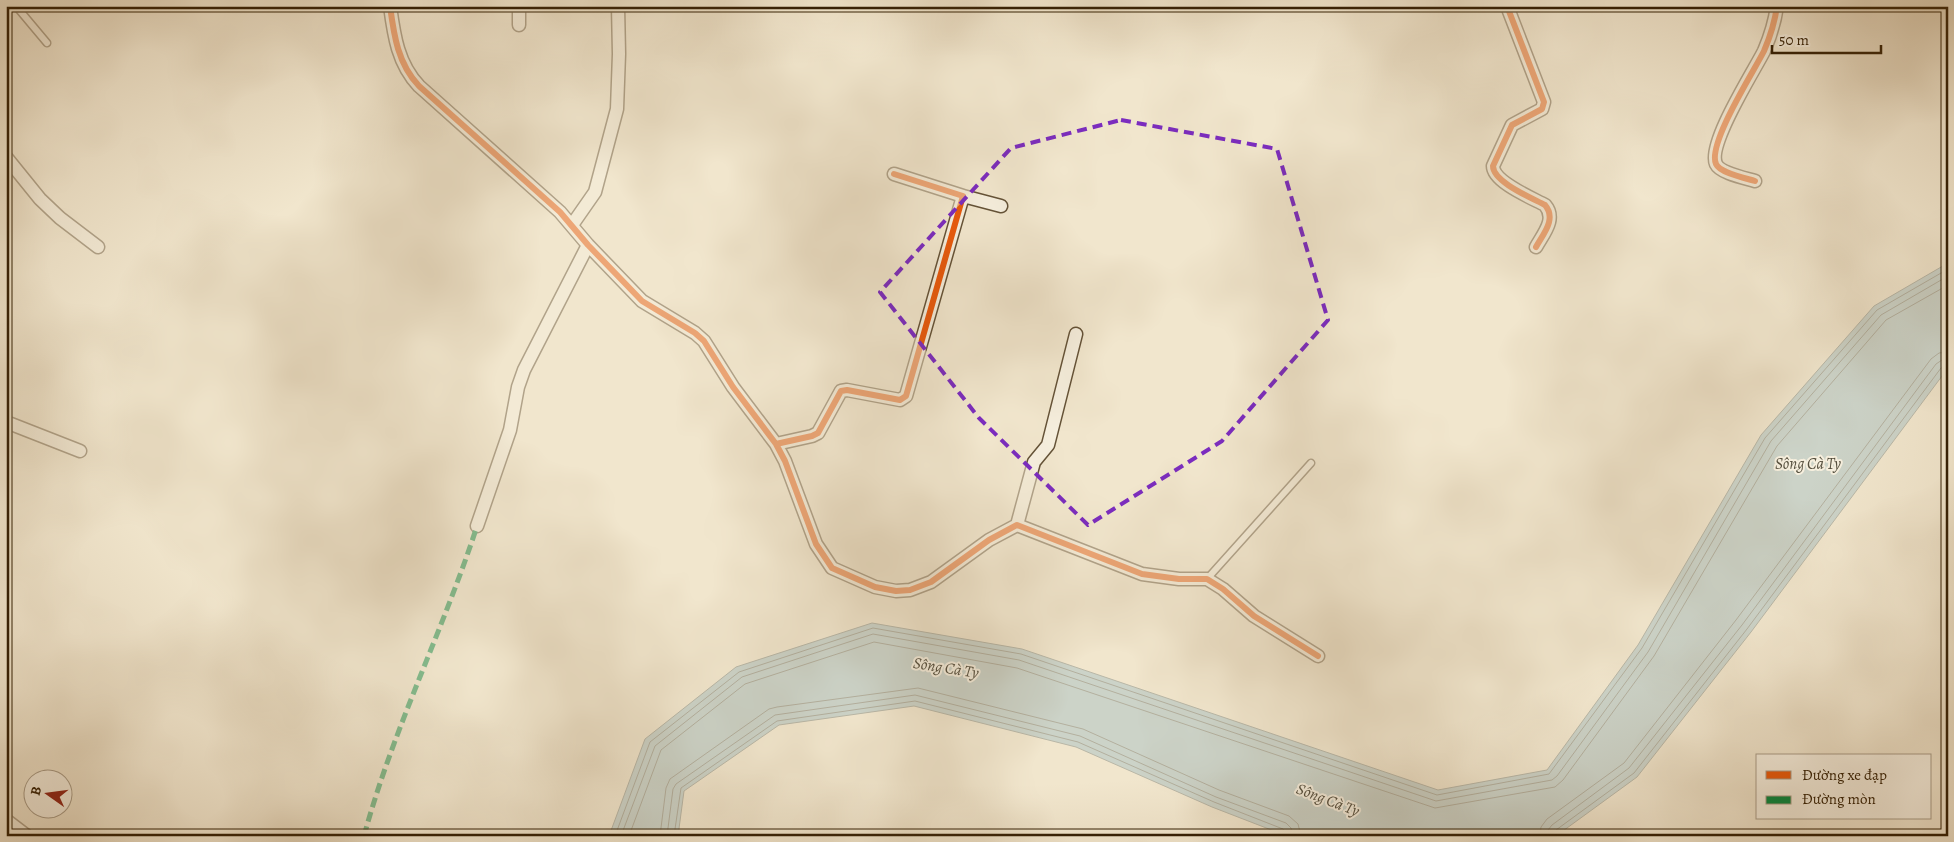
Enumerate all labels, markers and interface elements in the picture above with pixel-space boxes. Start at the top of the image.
scale bar [1772,22,1880,54]
text: 50 m [1779,30,1809,50]
water label: Sông Cà Ty [1775,453,1841,475]
water label: Sông Cà Ty [912,652,980,684]
legend [1756,754,1932,820]
text: Đường xe đạp [1802,765,1887,785]
north arrow [22,770,72,820]
water label: Sông Cà Ty [1293,778,1363,822]
text: B [26,784,46,798]
text: Đường mòn [1802,789,1876,809]

